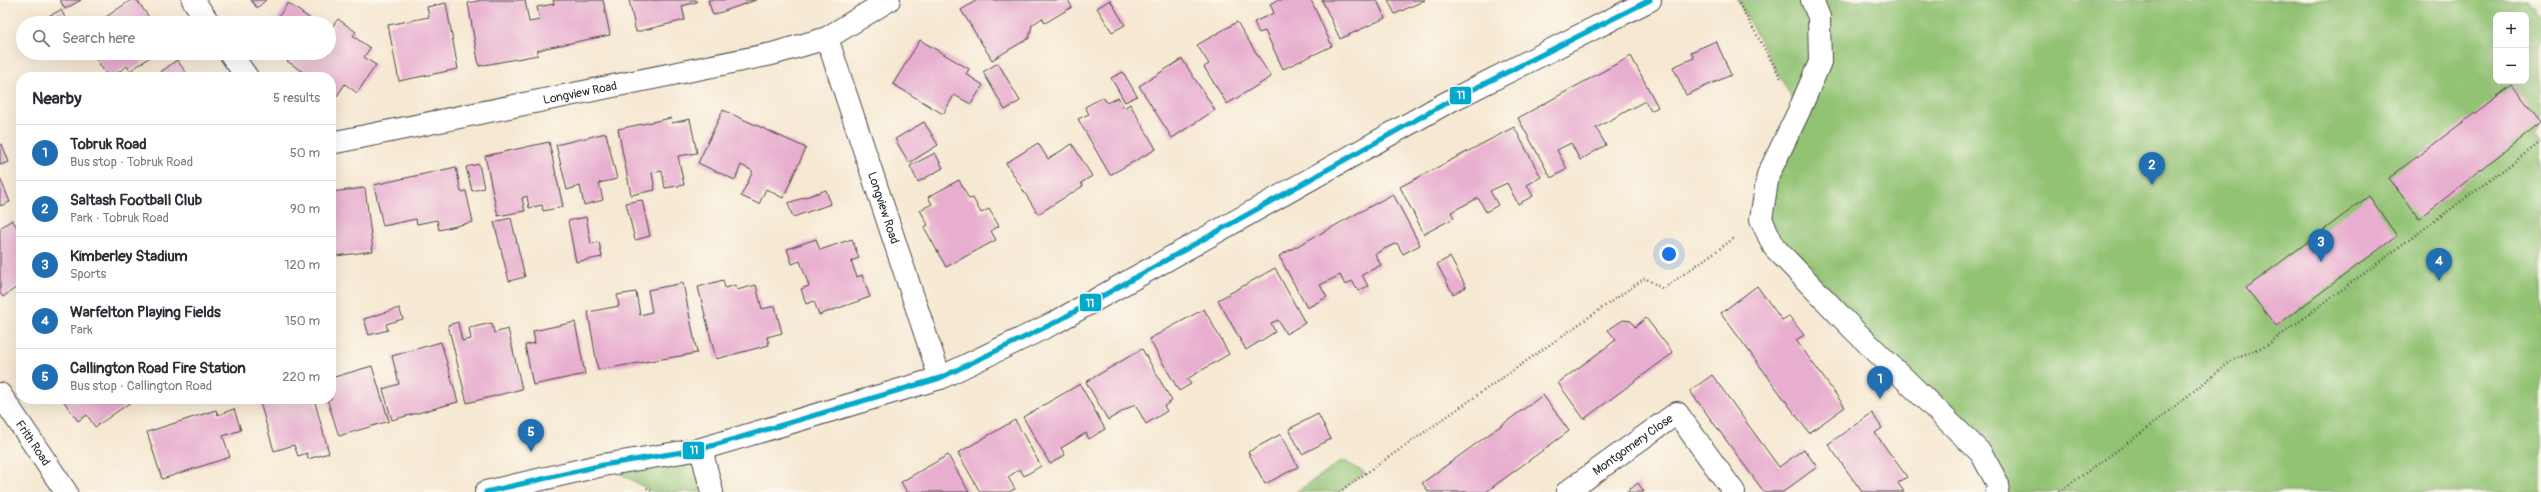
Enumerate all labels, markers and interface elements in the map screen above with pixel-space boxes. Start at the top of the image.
map controls [2493,12,2529,84]
button: + [2493,12,2529,48]
search box [16,16,336,60]
icon: search [30,27,52,49]
text: Search here [62,29,135,48]
button: − [2493,48,2529,84]
street label: Longview Road [542,78,618,108]
line badge: 11 [1449,86,1472,105]
text: Nearby [32,88,81,109]
text: 11 [1457,89,1465,102]
text: 5 results [273,90,320,106]
text: Tobruk Road [70,135,147,154]
text: 1 [42,145,48,161]
text: 50 m [290,145,320,161]
pin: 2 [2139,152,2165,185]
text: Bus stop · Tobruk Road [70,154,193,170]
street label: Longview Road [865,170,902,246]
text: Saltash Football Club [70,191,202,210]
text: 2 [41,201,49,217]
text: 90 m [290,201,320,217]
text: Park · Tobruk Road [70,210,169,226]
pin: 3 [2308,229,2334,262]
your location [1659,244,1679,264]
text: Kimberley Stadium [70,247,188,266]
pin: 4 [2426,248,2452,281]
text: 3 [41,257,49,273]
text: 120 m [284,257,320,273]
text: Sports [70,266,106,282]
line badge: 11 [1079,293,1102,312]
text: 11 [1086,297,1094,310]
text: Warfelton Playing Fields [70,303,221,322]
text: 4 [41,313,49,329]
text: 150 m [285,313,320,329]
text: Park [70,322,93,338]
text: Callington Road Fire Station [70,359,246,378]
pin: 1 [1867,366,1893,399]
text: 5 [41,369,49,385]
text: 220 m [282,369,320,385]
text: Bus stop · Callington Road [70,378,212,394]
street label: Montgomery Close [1590,411,1676,479]
street label: Frith Road [12,417,54,469]
pin: 5 [518,419,544,452]
line badge: 11 [682,441,705,460]
text: 11 [690,444,698,457]

